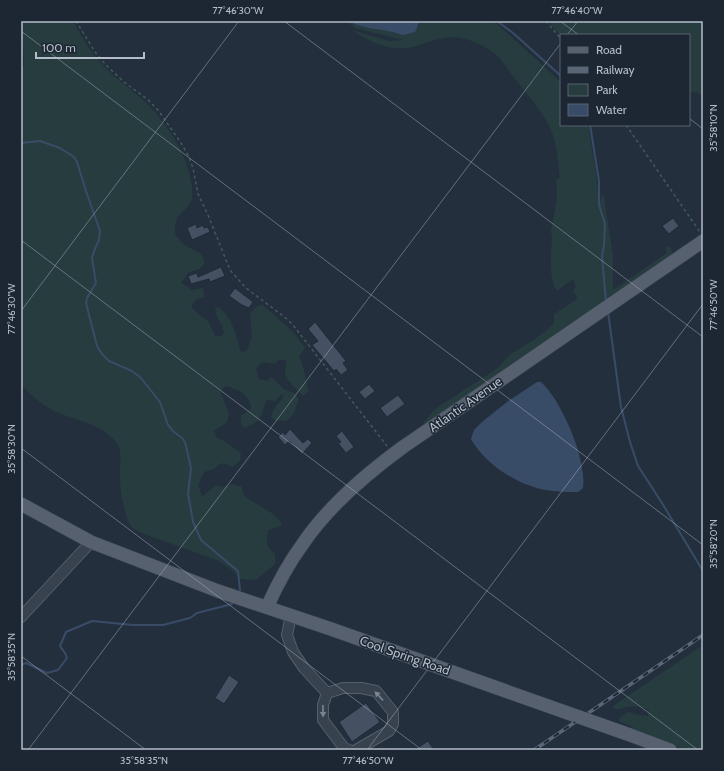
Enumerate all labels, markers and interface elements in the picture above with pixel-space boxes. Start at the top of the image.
text: 77°46'30"W [213,4,264,17]
text: 77°46'40"W [551,4,603,17]
scale bar [36,34,144,60]
legend [560,34,690,126]
text: 100 m [42,40,76,55]
text: Road [596,42,622,57]
text: Railway [596,62,634,77]
text: Park [596,82,618,97]
text: Water [596,102,627,117]
text: 35°58'10"N [707,104,720,152]
text: 77°46'50"W [707,279,720,330]
text: 77°46'30"W [5,283,18,334]
street label: Atlantic Avenue [425,373,505,435]
text: 35°58'30"N [5,424,18,474]
text: 35°58'20"N [707,519,720,569]
street label: Cool Spring Road [358,632,452,678]
text: 35°58'35"N [5,633,18,681]
one-way arrow [375,691,384,701]
one-way arrow [320,705,326,718]
text: 35°58'35"N [120,754,168,767]
text: 77°46'50"W [343,754,394,767]

